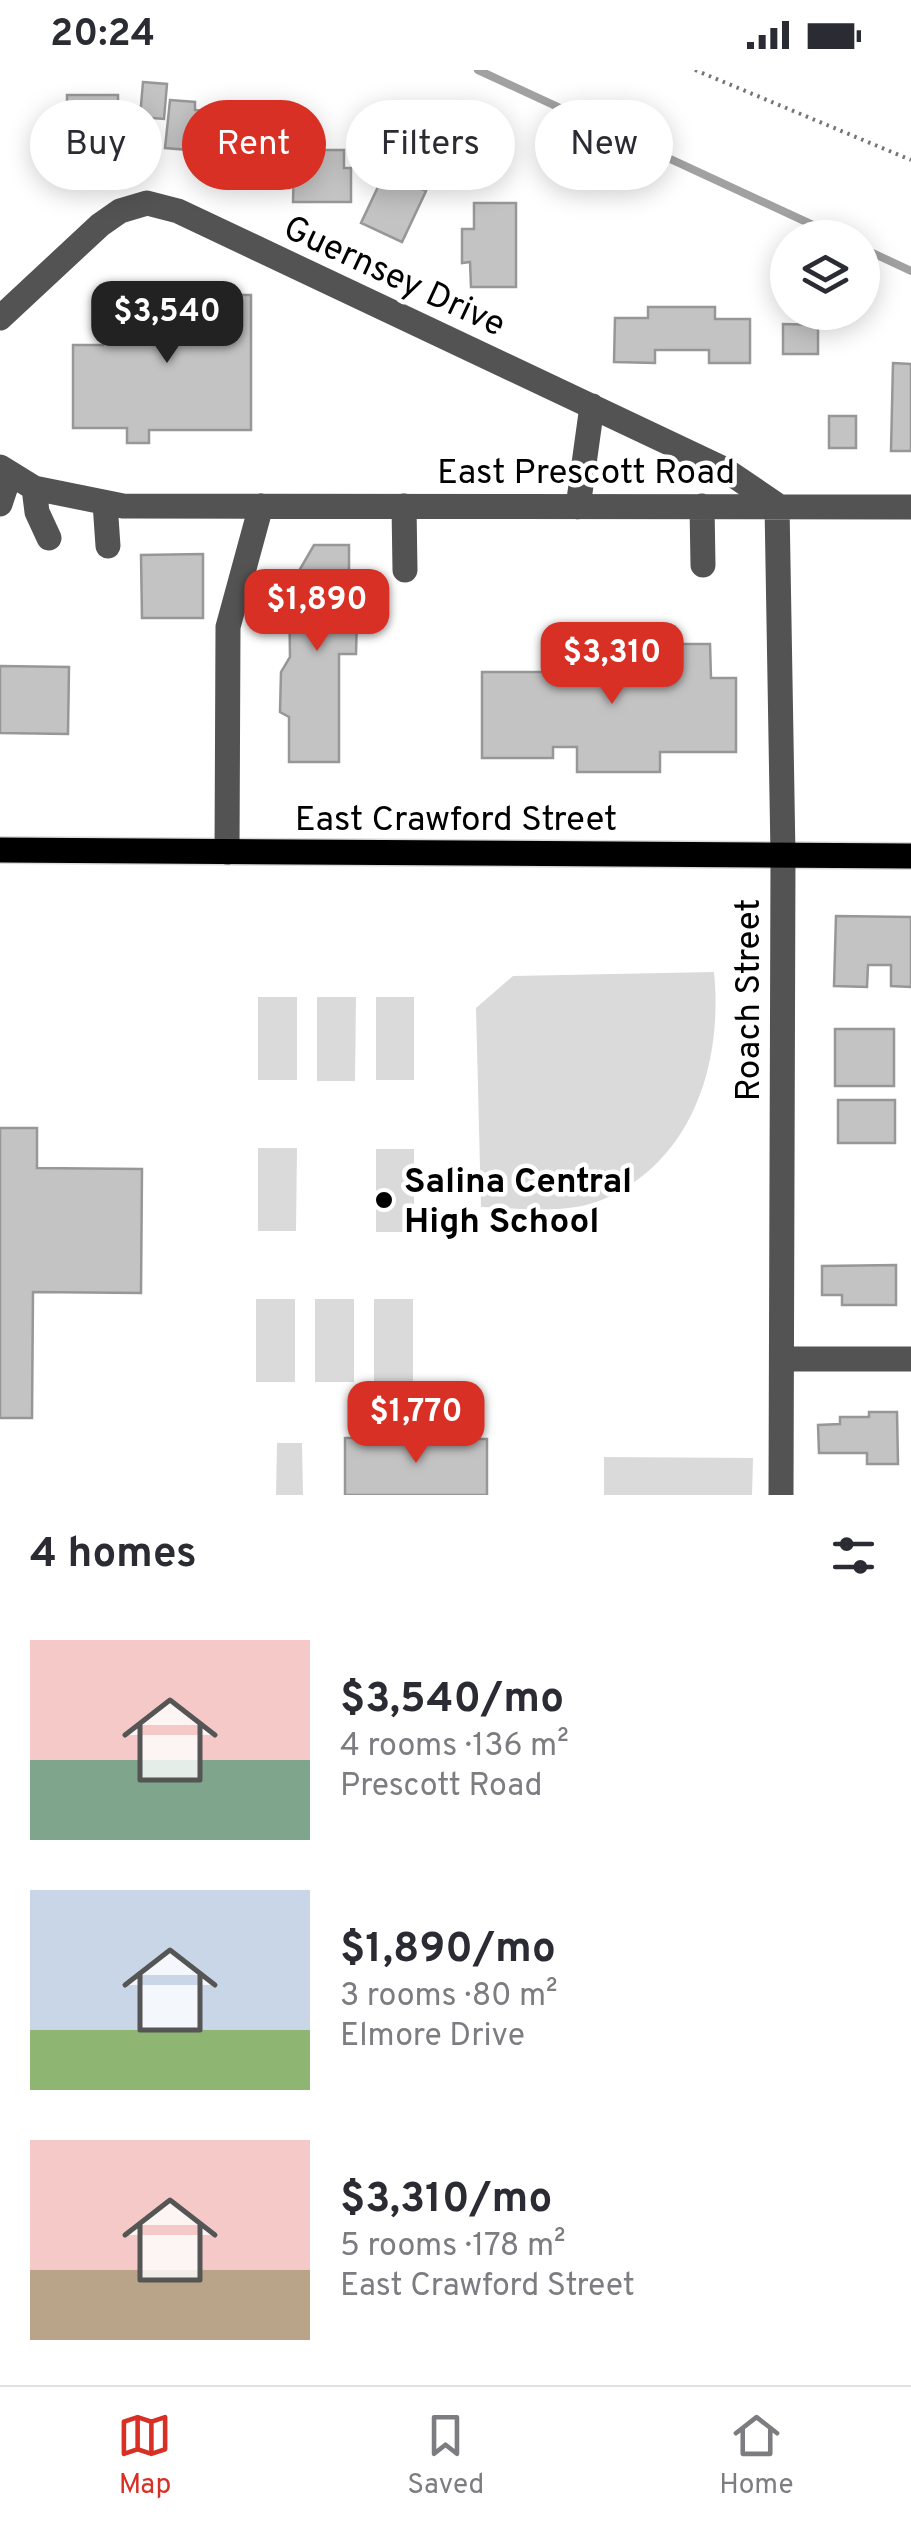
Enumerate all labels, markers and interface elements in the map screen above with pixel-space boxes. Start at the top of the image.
text: 20:24 [50,11,155,60]
chip: Buy [30,100,162,190]
chip: Rent [182,100,326,190]
chip: Filters [346,100,515,190]
chip: New [535,100,673,190]
street label: Guernsey Drive [276,207,512,348]
map controls [770,220,880,330]
button: layers [770,220,880,330]
pin: $3,540 [86,281,248,366]
text: $3,540 [113,293,221,333]
street label: East Prescott Road [437,452,735,496]
pin: $1,890 [236,569,398,654]
text: $1,890 [266,581,368,621]
pin: $3,310 [531,622,693,707]
text: $3,310 [563,634,661,674]
street label: East Crawford Street [295,799,617,843]
street label: Roach Street [728,898,772,1102]
place label: Salina Central High School [404,1161,632,1245]
marker: Salina Central High School [373,1189,395,1211]
pin: $1,770 [335,1381,497,1466]
text: $1,770 [369,1393,463,1433]
icon: filters [826,1528,881,1583]
text: 4 homes [30,1529,197,1582]
text: $3,540/mo [340,1674,564,1727]
icon: home [110,1680,230,1800]
text: 4 rooms · 136 m² [340,1727,569,1767]
text: Prescott Road [340,1767,543,1807]
text: $1,890/mo [340,1924,556,1977]
icon: home [110,1930,230,2050]
text: 3 rooms · 80 m² [340,1977,558,2017]
text: Elmore Drive [340,2017,525,2057]
text: $3,310/mo [340,2174,552,2227]
icon: home [110,2180,230,2300]
text: 5 rooms · 178 m² [340,2227,566,2267]
text: East Crawford Street [340,2267,635,2307]
tab: Map [117,2408,172,2504]
tab: Saved [407,2408,484,2504]
tab: Home [719,2408,794,2504]

